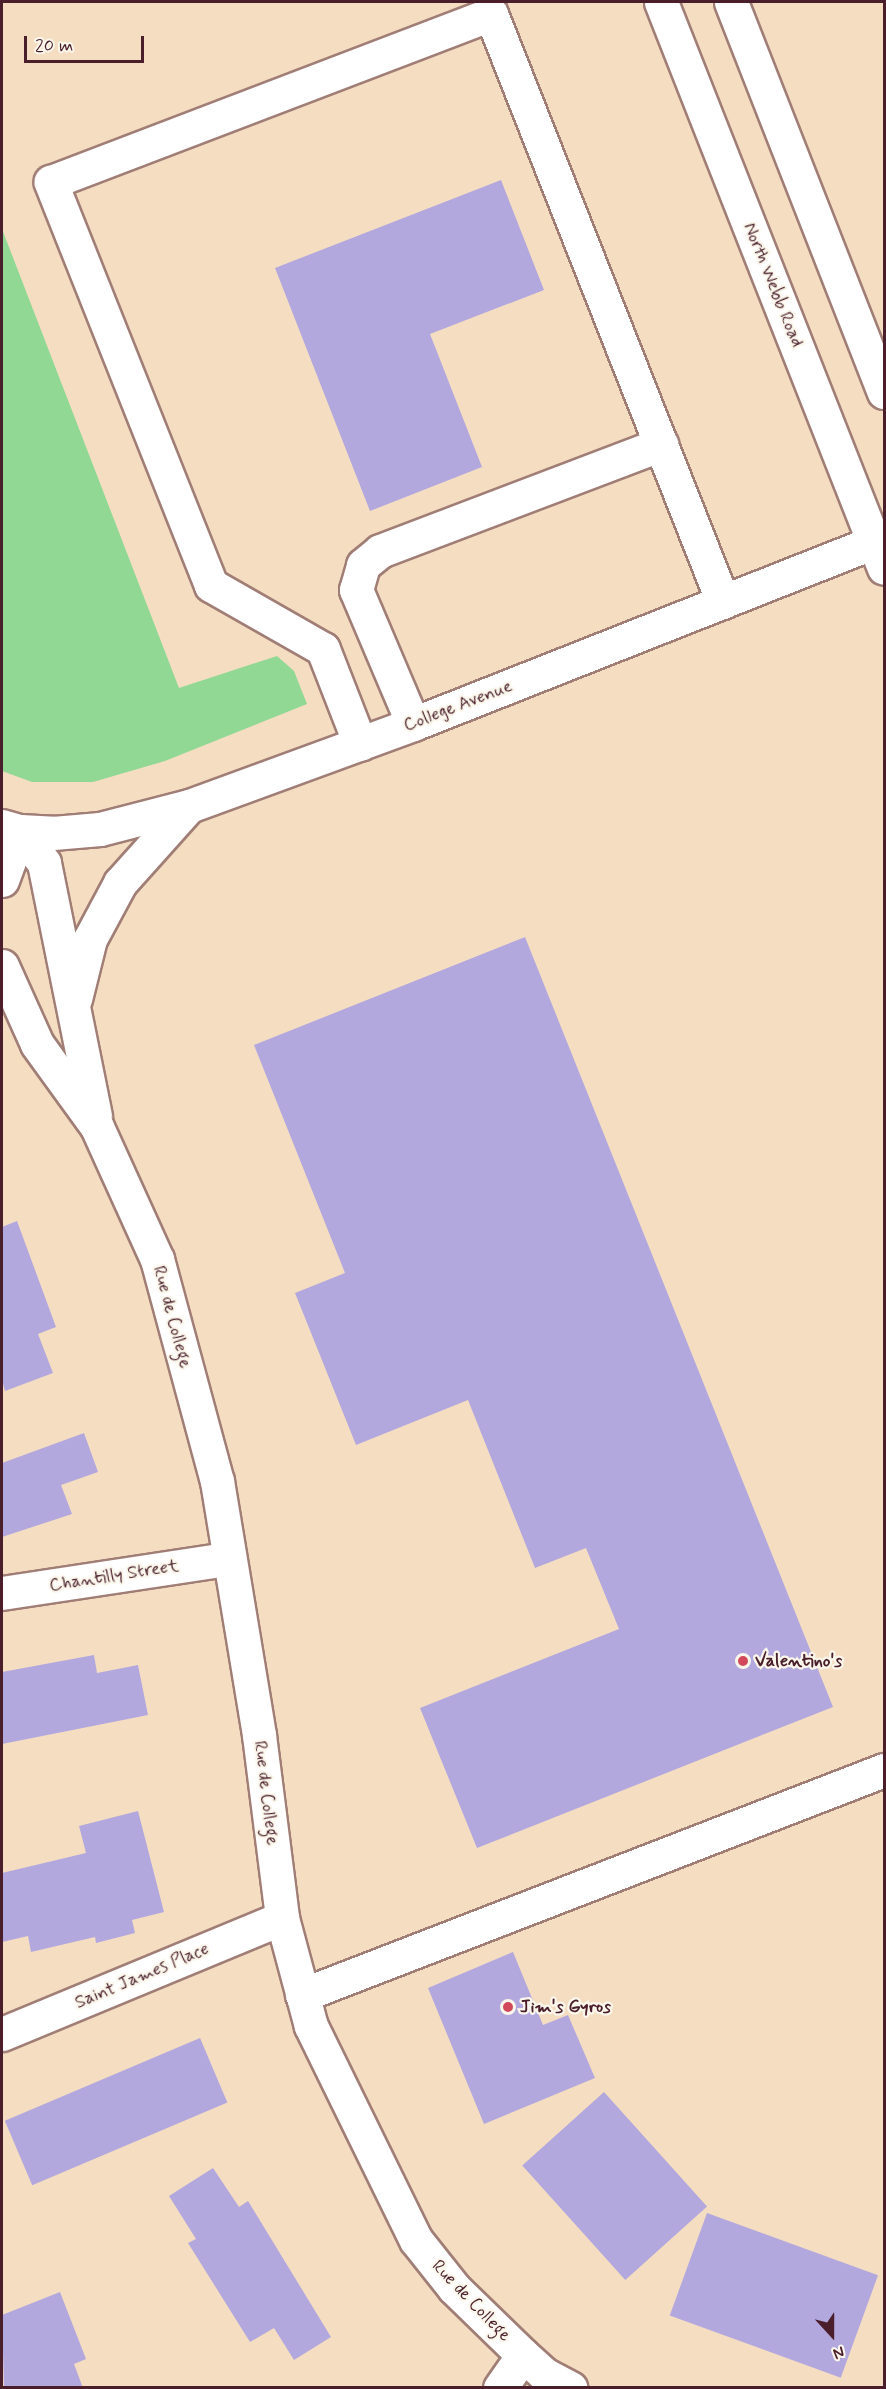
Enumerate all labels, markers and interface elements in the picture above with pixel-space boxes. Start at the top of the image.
scale bar [27,24,147,62]
text: 20 m [35,34,73,58]
street label: North Webb Road [738,220,808,350]
street label: College Avenue [401,675,515,737]
street label: Rue de College [148,1263,196,1371]
street label: Chantilly Street [48,1555,180,1597]
place label: Valentino's [755,1650,842,1672]
marker: Valentino's [736,1654,750,1668]
street label: Rue de College [249,1739,283,1847]
street label: Saint James Place [72,1938,212,2014]
place label: Jim's Gyros [520,1996,612,2018]
marker: Jim's Gyros [501,2000,515,2014]
street label: Rue de College [426,2255,516,2347]
north arrow [802,2305,862,2365]
text: N [830,2341,847,2364]

